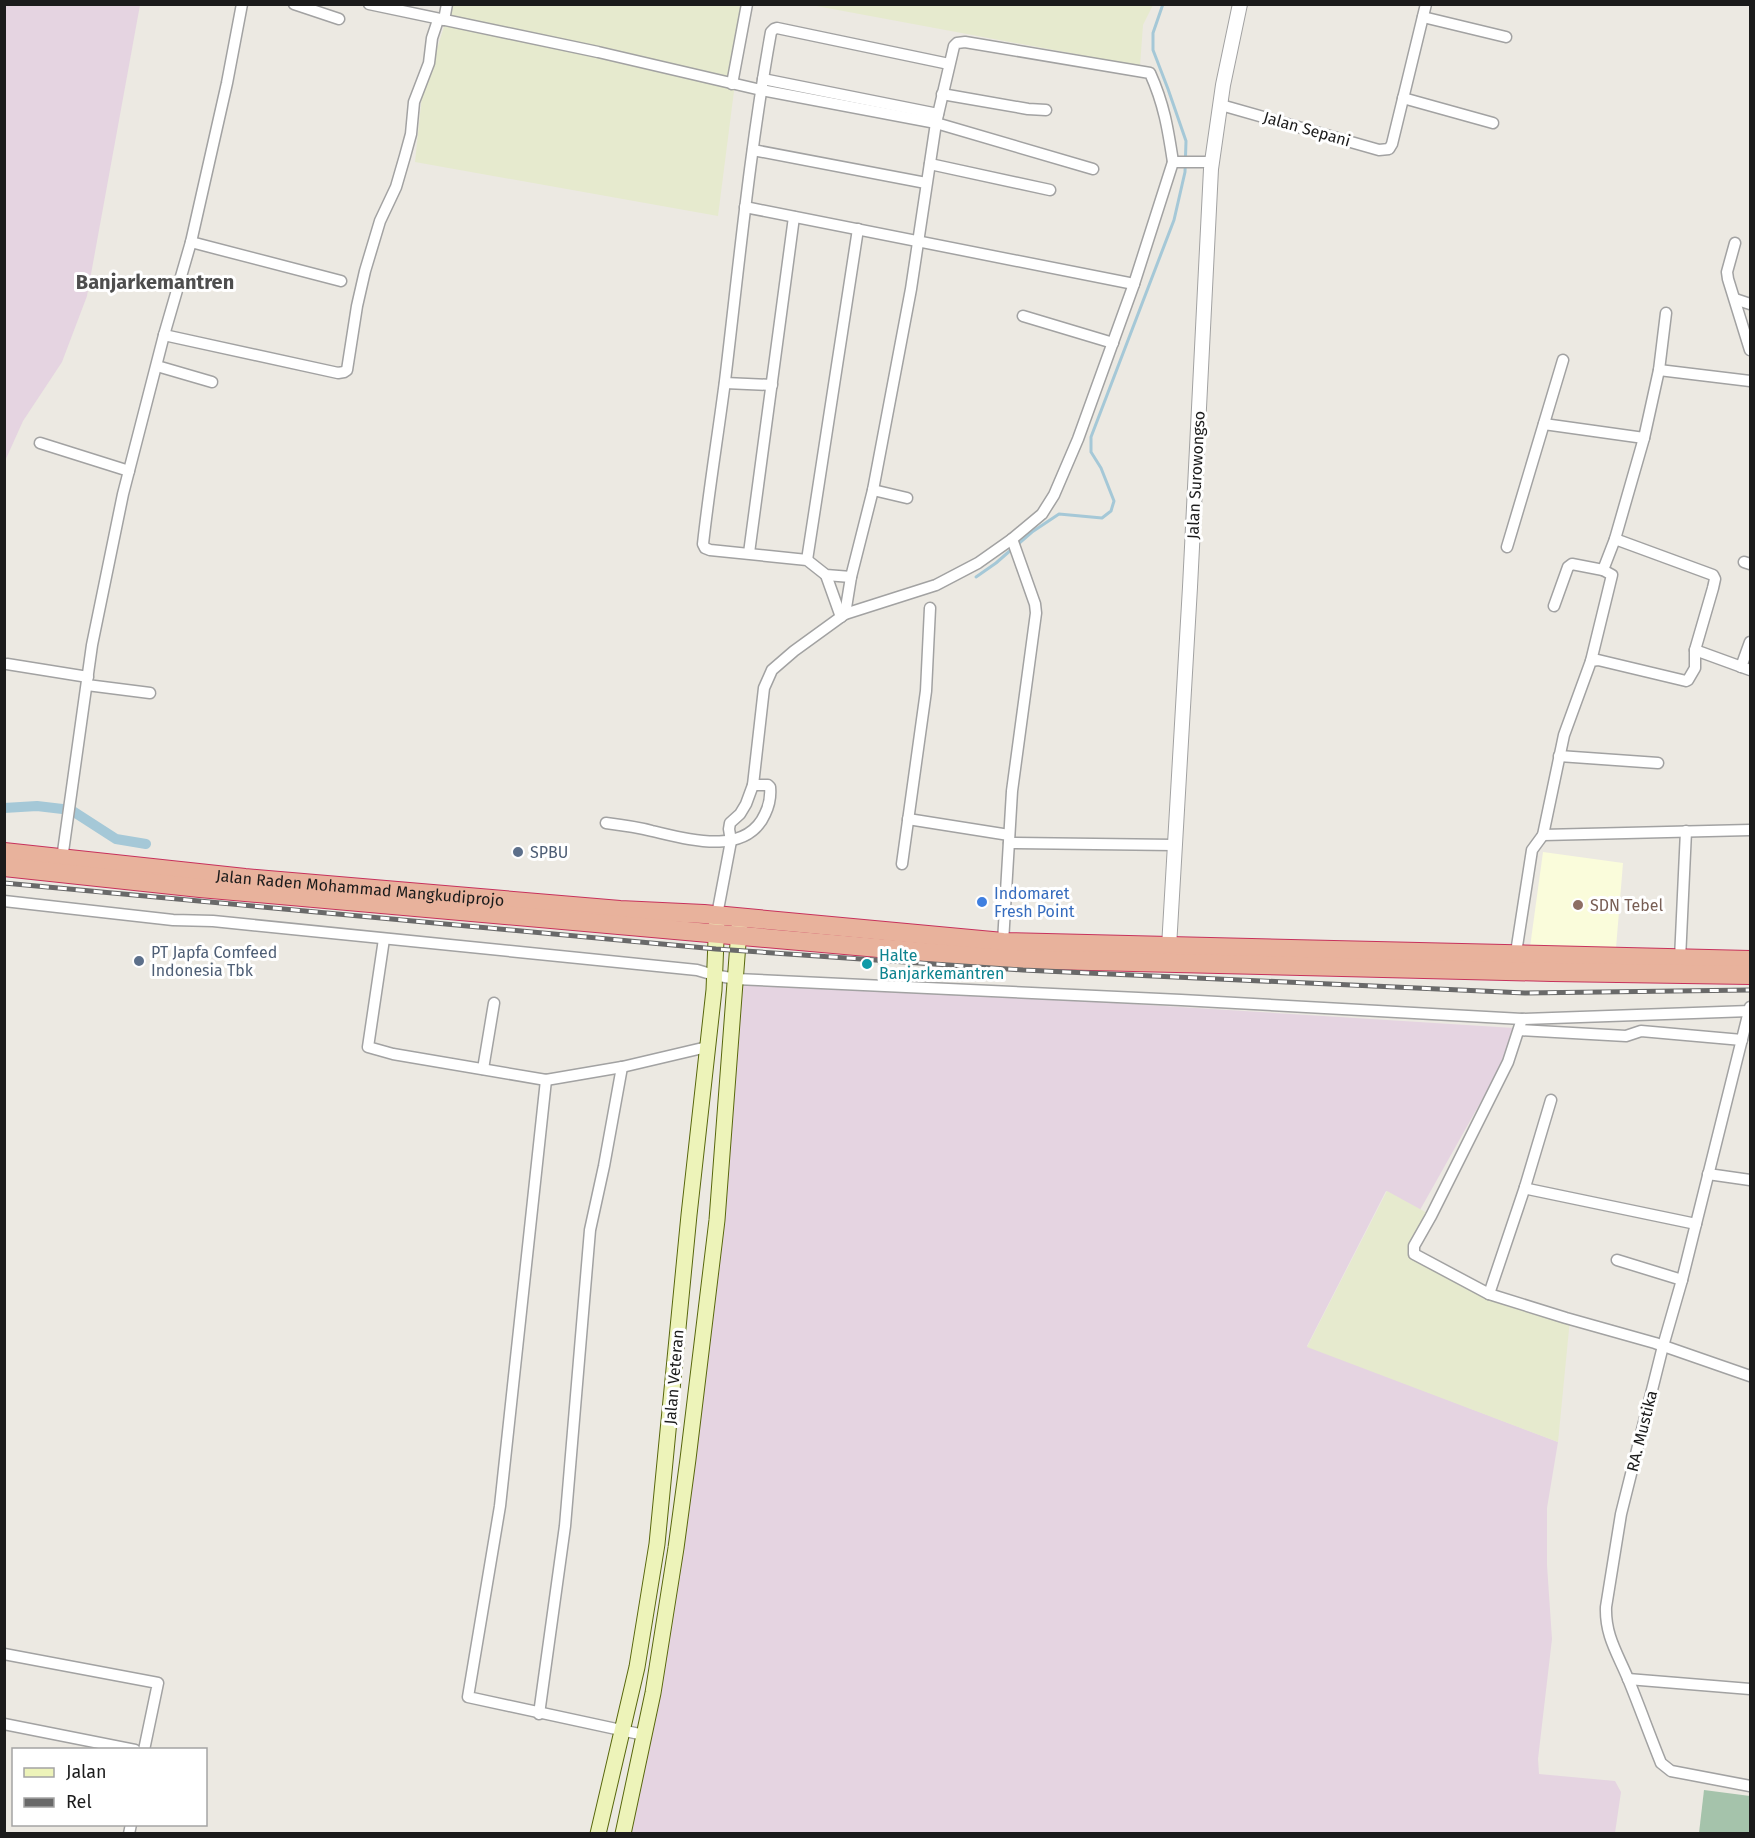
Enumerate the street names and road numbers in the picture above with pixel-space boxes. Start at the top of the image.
street label: Jalan Sepani [1261,108,1353,150]
street label: Jalan Surowongso [1183,410,1209,540]
street label: Jalan Raden Mohammad Mangkudiprojo [215,865,505,910]
street label: Jalan Veteran [660,1329,688,1425]
street label: RA. Mustika [1623,1388,1661,1474]

